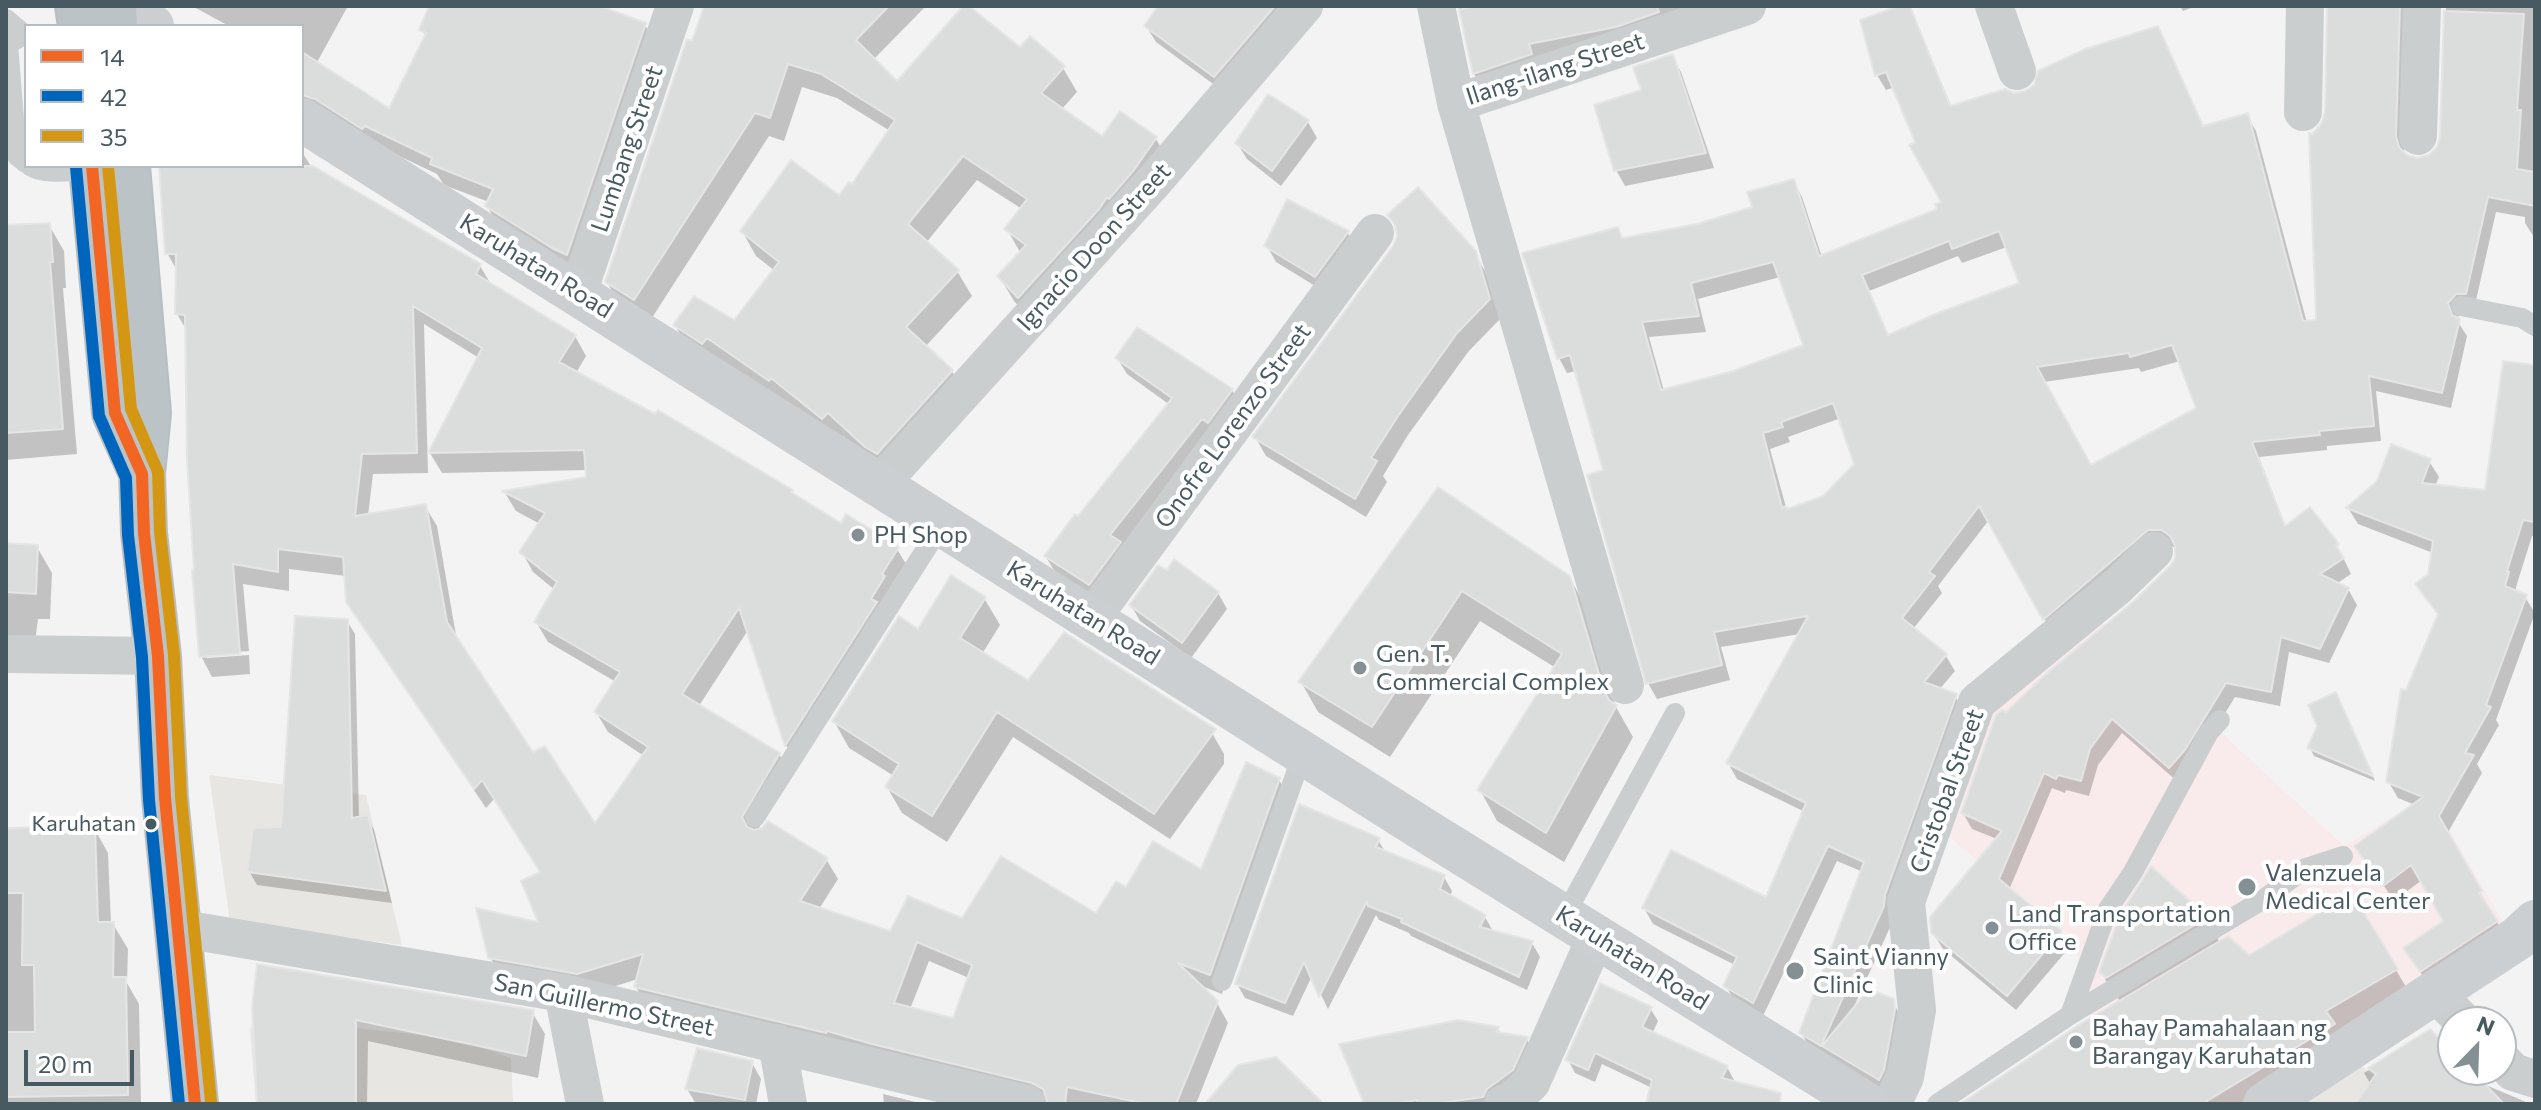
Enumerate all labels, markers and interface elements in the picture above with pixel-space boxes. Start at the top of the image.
legend [24,24,304,168]
street label: Ilang-ilang Street [1462,27,1648,111]
text: 14 [100,42,125,71]
street label: Lumbang Street [585,62,669,236]
text: 42 [100,82,127,111]
text: 35 [100,122,127,151]
street label: Ignacio Doon Street [1011,157,1177,337]
street label: Karuhatan Road [454,207,618,325]
street label: Onofre Lorenzo Street [1149,318,1317,534]
place label: PH Shop [874,521,968,549]
marker: PH Shop [849,526,867,544]
street label: Karuhatan Road [1001,554,1165,672]
place label: Gen. T. Commercial Complex [1376,640,1609,696]
marker: Gen. T. Commercial Complex [1351,659,1369,677]
street label: Cristobal Street [1904,705,1990,877]
place label: Karuhatan [31,811,136,837]
marker: Karuhatan [143,816,159,832]
place label: Valenzuela Medical Center [2265,859,2430,915]
marker: Valenzuela Medical Center [2236,876,2258,898]
street label: Karuhatan Road [1550,899,1714,1017]
place label: Land Transportation Office [2008,900,2231,956]
marker: Land Transportation Office [1983,919,2001,937]
place label: Saint Vianny Clinic [1813,943,1949,999]
marker: Saint Vianny Clinic [1784,960,1806,982]
street label: San Guillermo Street [491,968,717,1042]
north arrow [2437,1006,2517,1086]
text: N [2473,1010,2499,1041]
place label: Bahay Pamahalaan ng Barangay Karuhatan [2092,1014,2327,1070]
marker: Bahay Pamahalaan ng Barangay Karuhatan [2067,1033,2085,1051]
scale bar [28,1034,138,1084]
text: 20 m [38,1049,92,1078]

